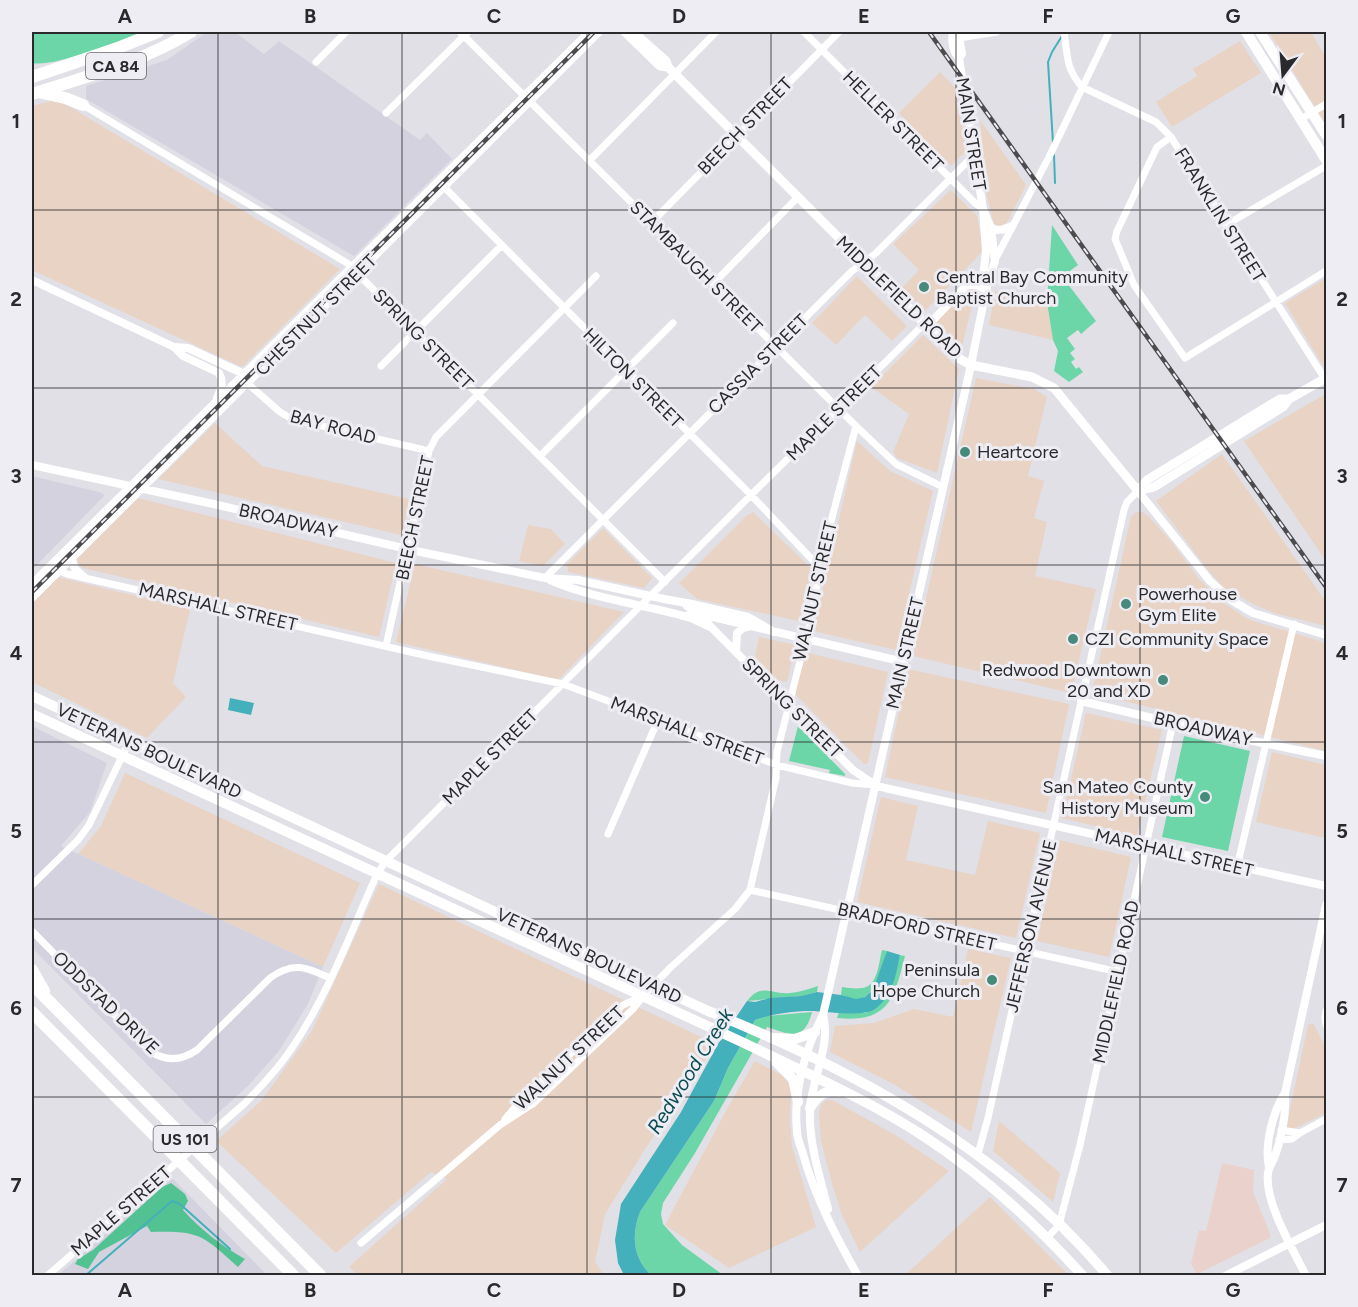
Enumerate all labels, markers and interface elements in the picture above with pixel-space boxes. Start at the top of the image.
text: A [118,4,133,28]
text: B [304,4,316,28]
text: C [487,4,501,28]
text: D [672,4,686,28]
text: E [858,4,870,28]
text: F [1042,4,1054,28]
text: G [1226,4,1241,28]
north arrow [1253,45,1313,105]
road number: CA 84 [86,53,146,79]
street label: HELLER STREET [838,66,948,176]
street label: BEECH STREET [693,73,797,179]
street label: MAIN STREET [951,76,991,192]
text: N [1270,78,1288,100]
text: 1 [12,109,20,133]
text: 1 [1338,109,1346,133]
street label: FRANKLIN STREET [1170,144,1270,286]
street label: STAMBAUGH STREET [625,196,767,338]
street label: MIDDLEFIELD ROAD [832,231,966,363]
street label: CHESTNUT STREET [251,250,381,380]
place label: Central Bay Community Baptist Church [936,266,1128,309]
marker: Central Bay Community Baptist Church [917,280,931,294]
street label: SPRING STREET [368,284,478,394]
text: 2 [10,287,22,311]
text: 2 [1336,287,1348,311]
street label: CASSIA STREET [703,309,813,419]
street label: HILTON STREET [578,323,688,433]
street label: MAPLE STREET [782,361,886,465]
street label: BAY ROAD [288,405,378,449]
place label: Heartcore [977,441,1059,463]
marker: Heartcore [958,445,972,459]
street label: BEECH STREET [391,454,439,582]
text: 3 [10,464,22,488]
text: 3 [1336,464,1348,488]
street label: BROADWAY [237,499,339,543]
street label: WALNUT STREET [788,519,842,663]
street label: MARSHALL STREET [137,578,300,636]
place label: Powerhouse Gym Elite [1138,583,1237,626]
street label: MAIN STREET [881,595,929,711]
marker: Powerhouse Gym Elite [1119,597,1133,611]
place label: CZI Community Space [1085,628,1268,650]
marker: CZI Community Space [1066,632,1080,646]
text: 4 [10,641,23,665]
text: 4 [1336,641,1349,665]
street label: SPRING STREET [737,653,847,763]
place label: Redwood Downtown 20 and XD [982,659,1151,702]
marker: Redwood Downtown 20 and XD [1156,673,1170,687]
street label: MARSHALL STREET [607,692,767,770]
street label: VETERANS BOULEVARD [53,698,245,804]
street label: MAPLE STREET [438,705,542,809]
street label: BROADWAY [1152,707,1254,751]
place label: San Mateo County History Museum [1043,776,1194,819]
marker: San Mateo County History Museum [1198,790,1212,804]
text: 5 [10,819,22,843]
text: 5 [1336,819,1348,843]
street label: MARSHALL STREET [1093,824,1256,882]
street label: JEFFERSON AVENUE [1000,837,1062,1015]
street label: BRADFORD STREET [835,898,999,956]
street label: MIDDLEFIELD ROAD [1088,898,1144,1066]
street label: VETERANS BOULEVARD [493,903,685,1009]
street label: ODDSTAD DRIVE [48,947,164,1059]
place label: Peninsula Hope Church [872,959,980,1002]
marker: Peninsula Hope Church [985,973,999,987]
text: 6 [10,996,22,1020]
text: 6 [1336,996,1348,1020]
street label: WALNUT STREET [509,1001,629,1115]
water label: Redwood Creek [642,1003,739,1138]
road number: US 101 [154,1126,216,1152]
street label: MAPLE STREET [66,1161,176,1261]
text: 7 [10,1173,22,1197]
text: 7 [1336,1173,1348,1197]
text: A [118,1278,133,1302]
text: B [304,1278,316,1302]
text: C [487,1278,501,1302]
text: D [672,1278,686,1302]
text: E [858,1278,870,1302]
text: F [1042,1278,1054,1302]
text: G [1226,1278,1241,1302]

